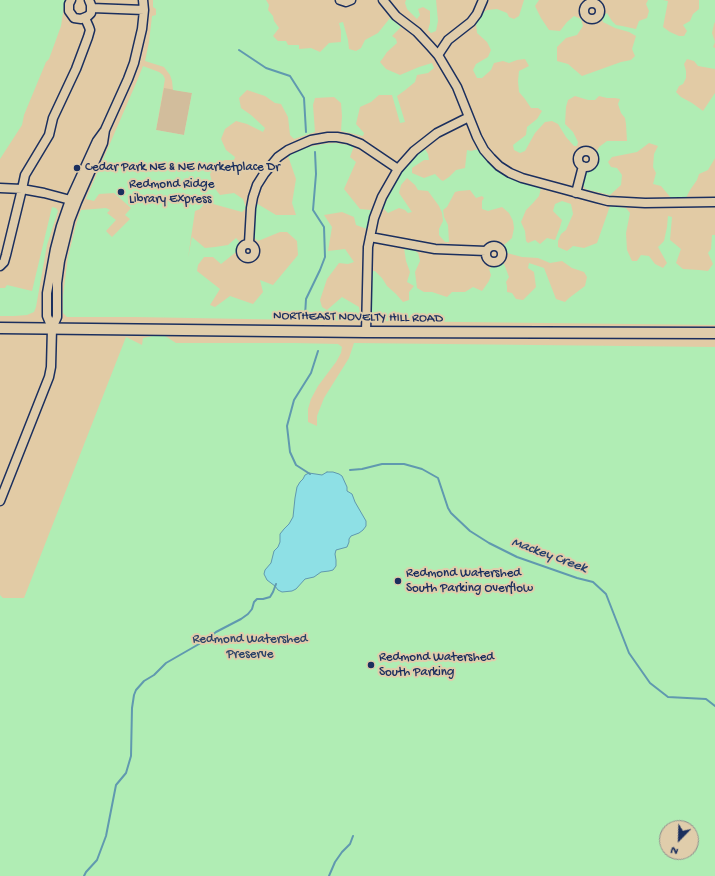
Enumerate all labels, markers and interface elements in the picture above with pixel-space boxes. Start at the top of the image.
place label: Cedar Park NE & NE Marketplace Dr [85,160,280,176]
marker: Cedar Park NE & NE Marketplace Dr [72,163,82,173]
place label: Redmond Ridge Library Express [129,177,214,208]
marker: Redmond Ridge Library Express [116,187,126,197]
street label: NORTHEAST NOVELTY HILL ROAD [273,309,443,327]
water label: Mackey Creek [509,535,589,577]
place label: Redmond Watershed South Parking Overflow [406,566,533,597]
marker: Redmond Watershed South Parking Overflow [393,576,403,586]
park label: Redmond Watershed Preserve [193,632,307,663]
place label: Redmond Watershed South Parking [379,650,494,681]
marker: Redmond Watershed South Parking [366,660,376,670]
north arrow [659,820,699,860]
text: N [669,843,680,857]

